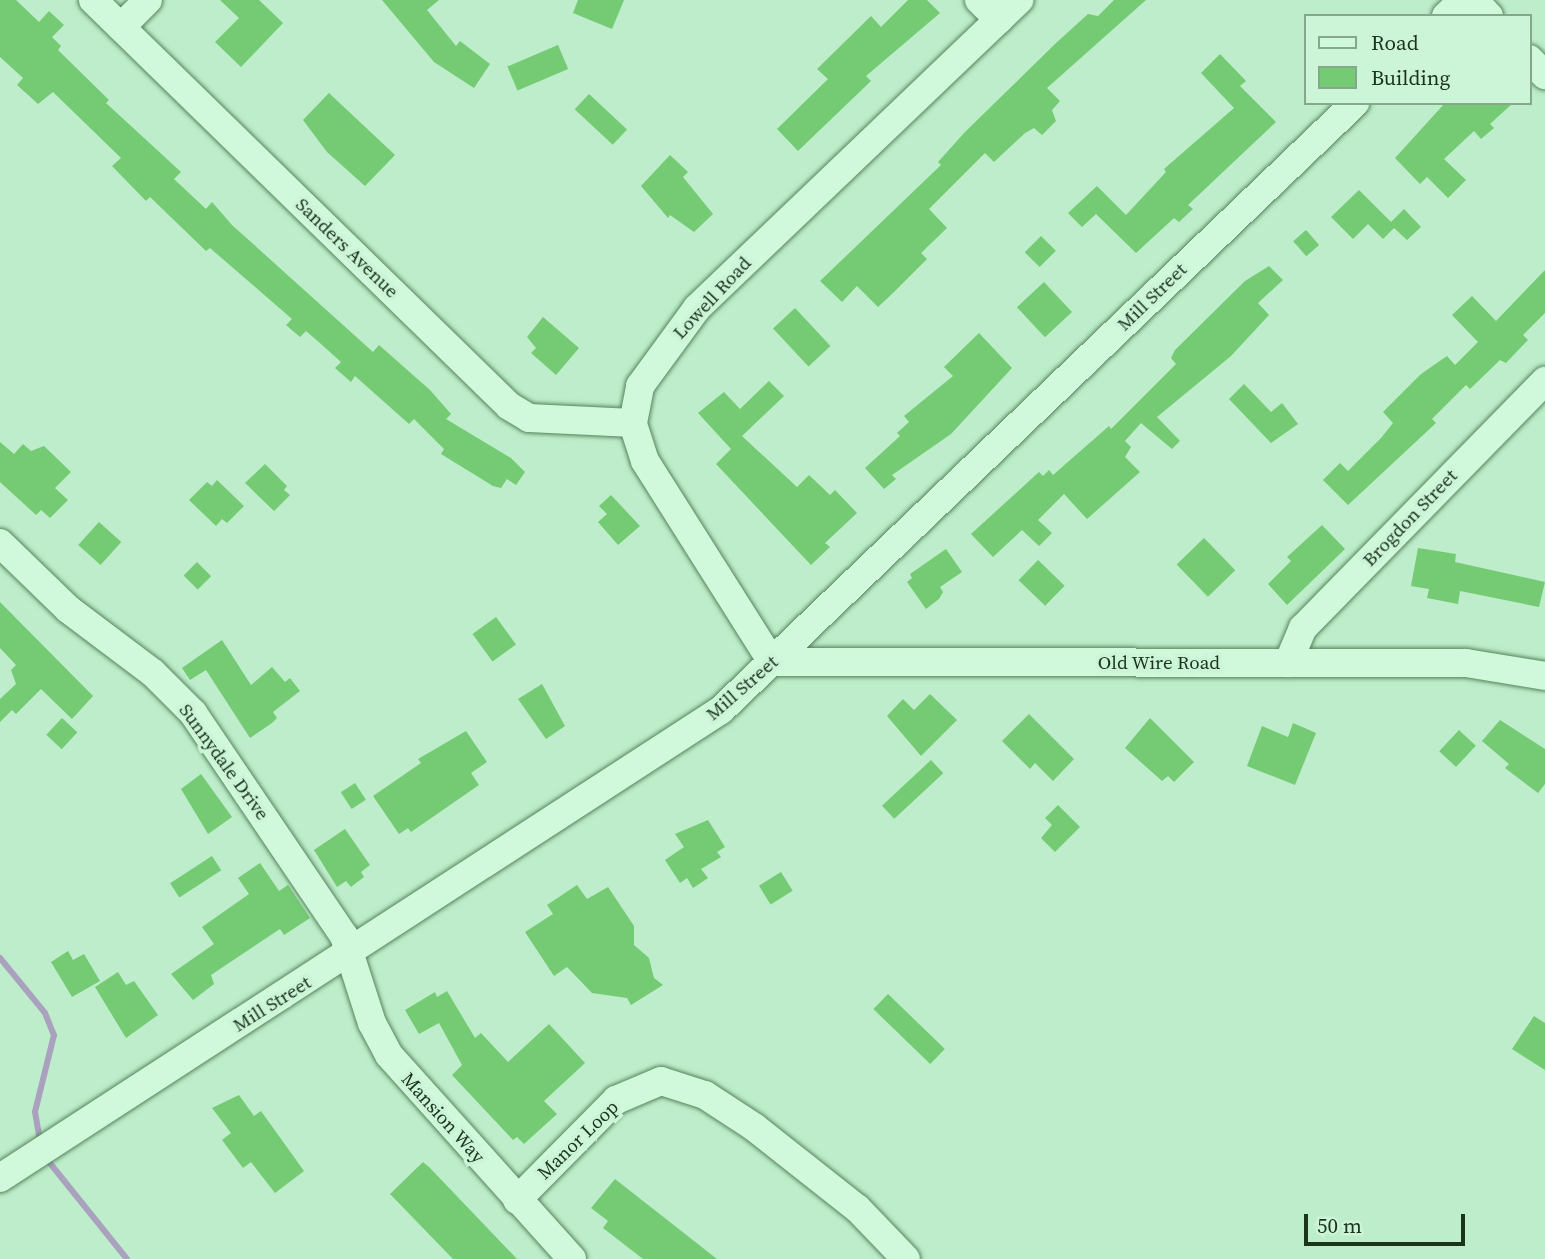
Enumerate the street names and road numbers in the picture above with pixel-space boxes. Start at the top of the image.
street label: Sanders Avenue [291,193,403,303]
street label: Lowell Road [668,252,756,344]
street label: Mill Street [1113,258,1191,336]
street label: Brogdon Street [1358,465,1462,571]
street label: Mill Street [701,651,783,725]
street label: Old Wire Road [1098,652,1220,674]
street label: Sunnydale Drive [174,699,274,825]
street label: Mill Street [229,971,315,1037]
street label: Mansion Way [396,1068,490,1168]
street label: Manor Loop [533,1096,623,1184]

